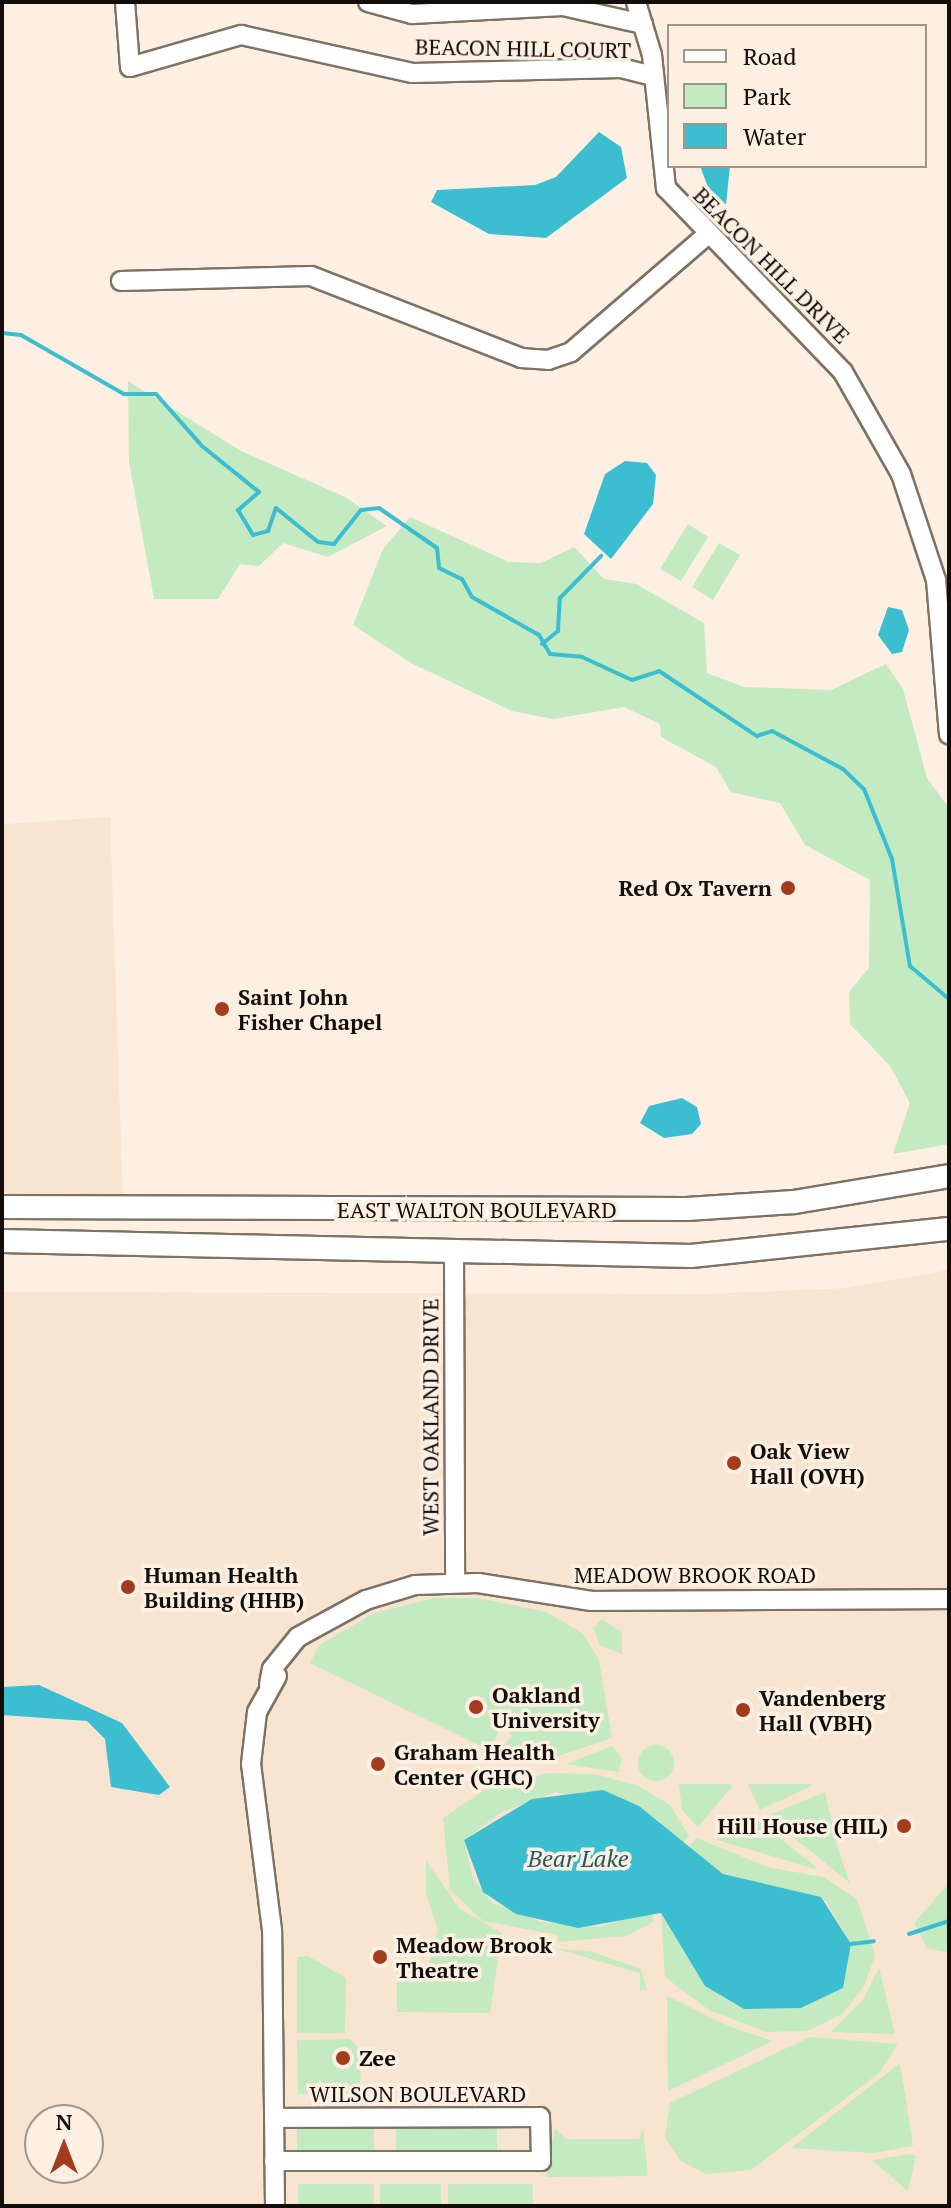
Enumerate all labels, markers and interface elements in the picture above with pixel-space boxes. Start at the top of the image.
legend [667,24,927,168]
street label: BEACON HILL COURT [415,33,631,63]
text: Road [743,40,797,72]
text: Park [743,80,791,112]
text: Water [743,120,806,152]
street label: BEACON HILL DRIVE [688,181,856,349]
place label: Red Ox Tavern [619,875,772,901]
marker: Red Ox Tavern [779,879,797,897]
place label: Saint John Fisher Chapel [238,983,382,1034]
marker: Saint John Fisher Chapel [213,1000,231,1018]
street label: EAST WALTON BOULEVARD [337,1197,617,1223]
street label: WEST OAKLAND DRIVE [417,1298,443,1536]
place label: Oak View Hall (OVH) [750,1437,865,1488]
marker: Oak View Hall (OVH) [725,1454,743,1472]
place label: Human Health Building (HHB) [144,1561,304,1612]
street label: MEADOW BROOK ROAD [574,1562,816,1588]
marker: Human Health Building (HHB) [119,1578,137,1596]
place label: Oakland University [492,1681,600,1732]
place label: Vandenberg Hall (VBH) [759,1684,885,1736]
marker: Oakland University [467,1698,485,1716]
marker: Vandenberg Hall (VBH) [734,1701,752,1719]
place label: Graham Health Center (GHC) [394,1738,555,1790]
marker: Graham Health Center (GHC) [369,1755,387,1773]
place label: Hill House (HIL) [717,1813,888,1839]
marker: Hill House (HIL) [895,1817,913,1835]
water label: Bear Lake [527,1845,629,1873]
place label: Meadow Brook Theatre [396,1931,552,1982]
marker: Meadow Brook Theatre [371,1948,389,1966]
place label: Zee [359,2045,396,2071]
marker: Zee [334,2049,352,2067]
street label: WILSON BOULEVARD [310,2081,526,2107]
north arrow [24,2104,104,2184]
text: N [56,2107,72,2136]

